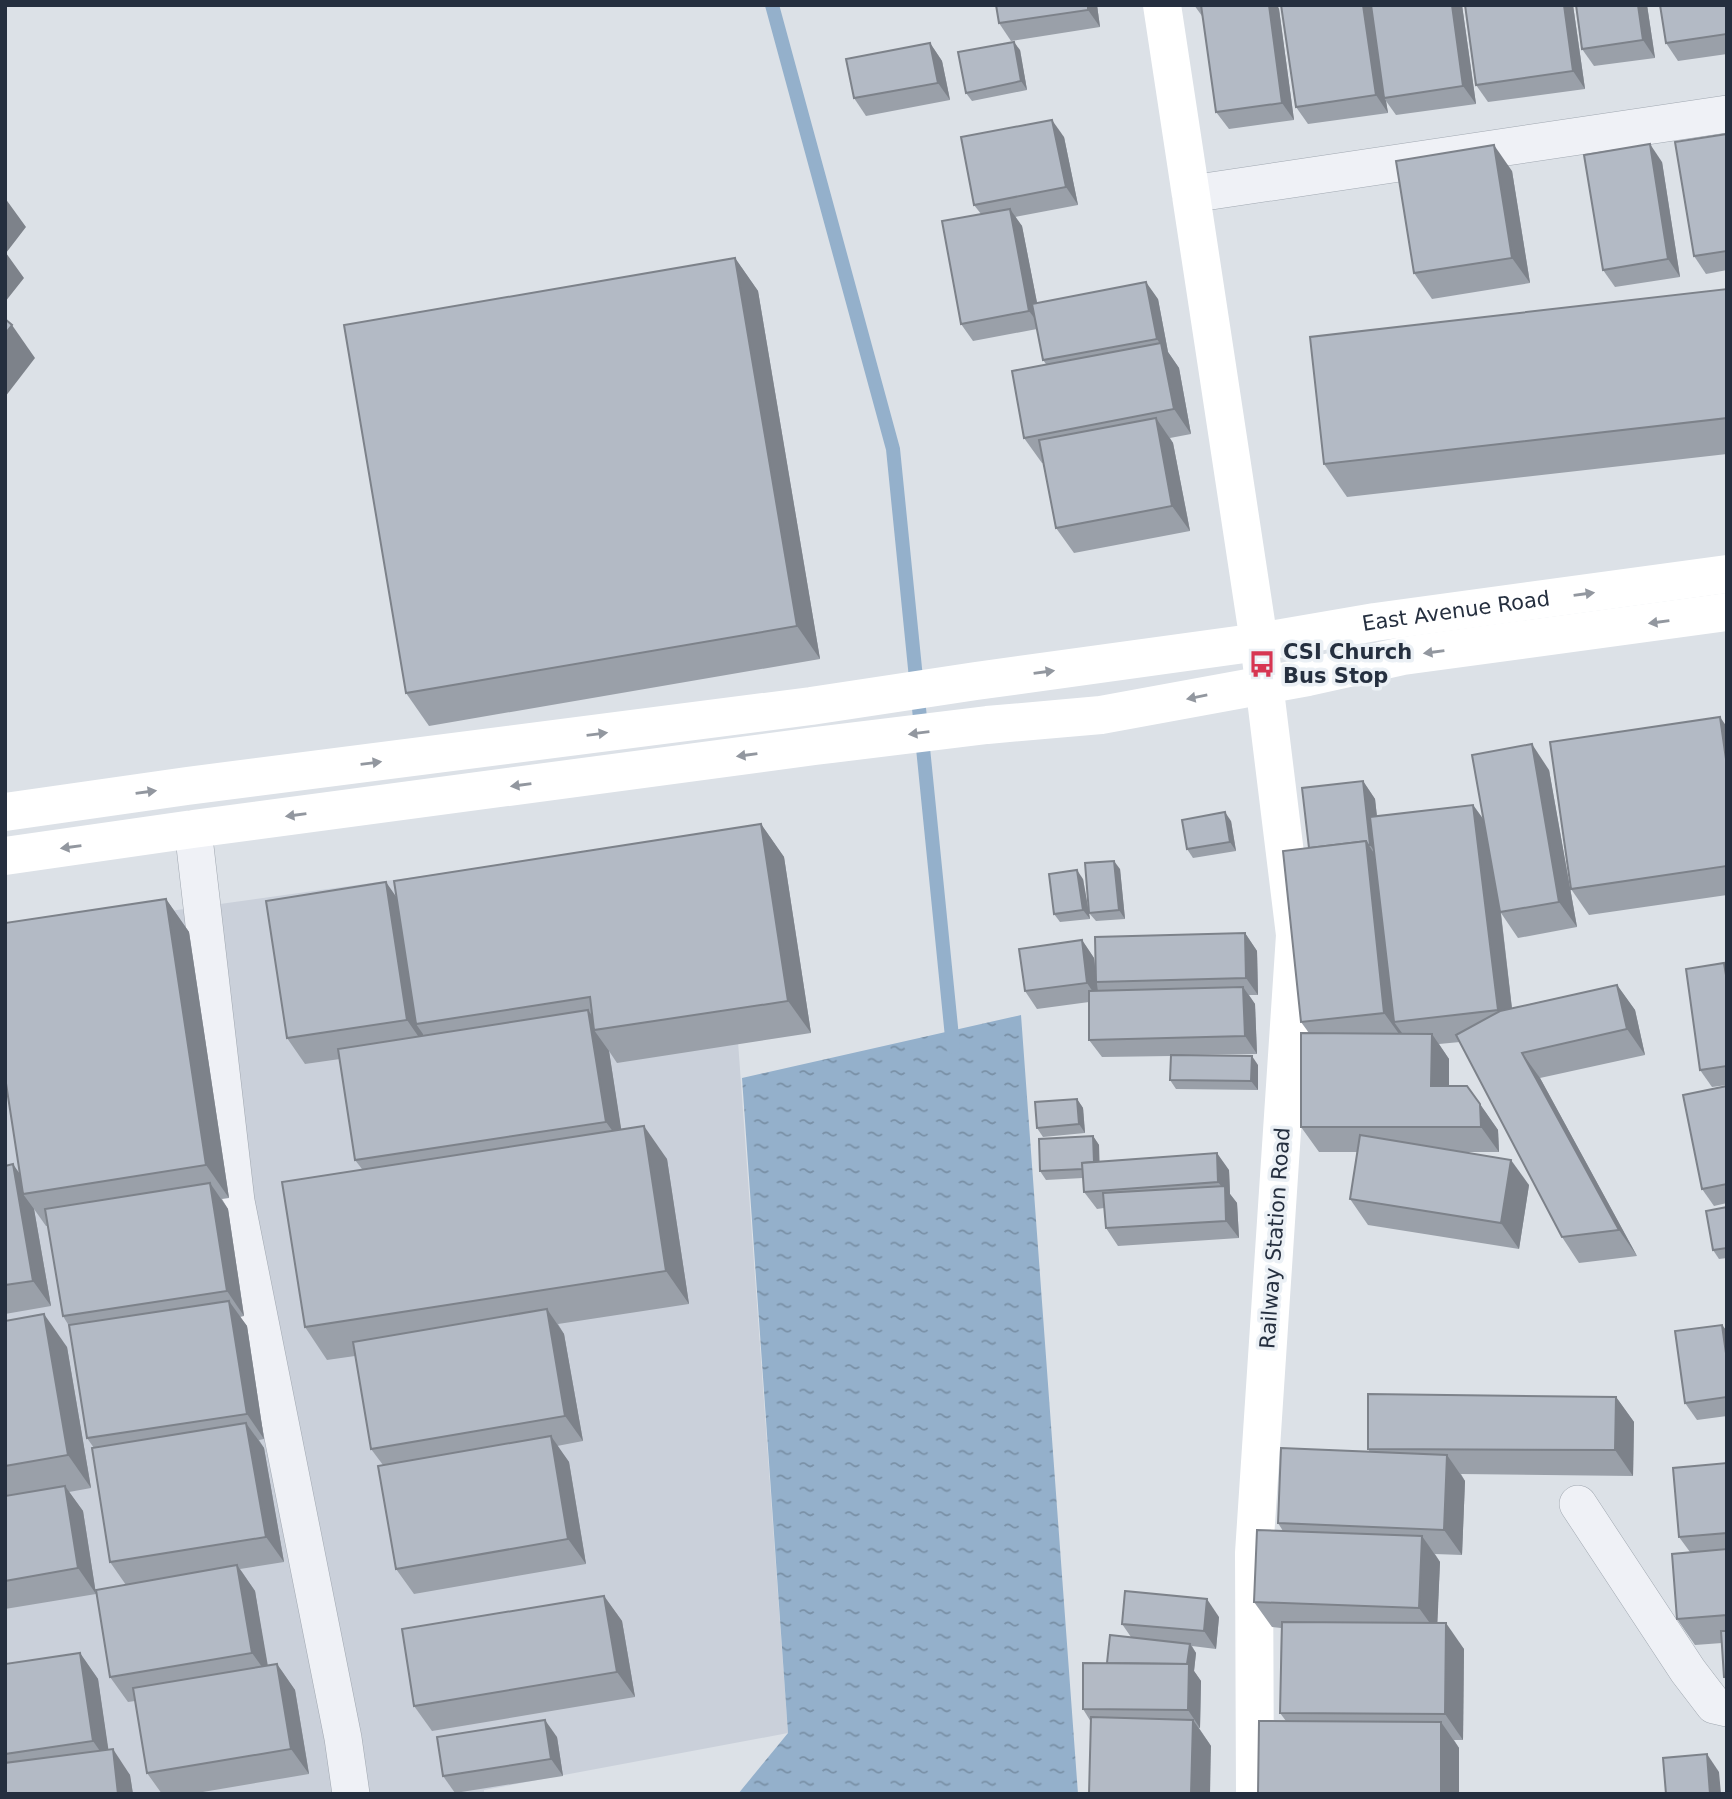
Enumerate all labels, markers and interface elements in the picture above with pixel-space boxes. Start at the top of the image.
street label: East Avenue Road [1360,586,1552,636]
one-way arrow [1573,588,1595,599]
one-way arrow [1648,616,1670,627]
place label: CSI Church Bus Stop [1283,640,1412,688]
one-way arrow [1422,646,1444,657]
bus stop icon: CSI Church Bus Stop [1247,649,1277,679]
one-way arrow [1033,666,1055,677]
one-way arrow [1186,691,1208,702]
one-way arrow [586,728,608,739]
one-way arrow [908,728,930,739]
one-way arrow [736,750,758,761]
one-way arrow [360,757,382,768]
one-way arrow [510,780,532,791]
one-way arrow [135,786,157,797]
one-way arrow [285,810,307,821]
one-way arrow [59,842,81,853]
street label: Railway Station Road [1255,1127,1295,1349]

